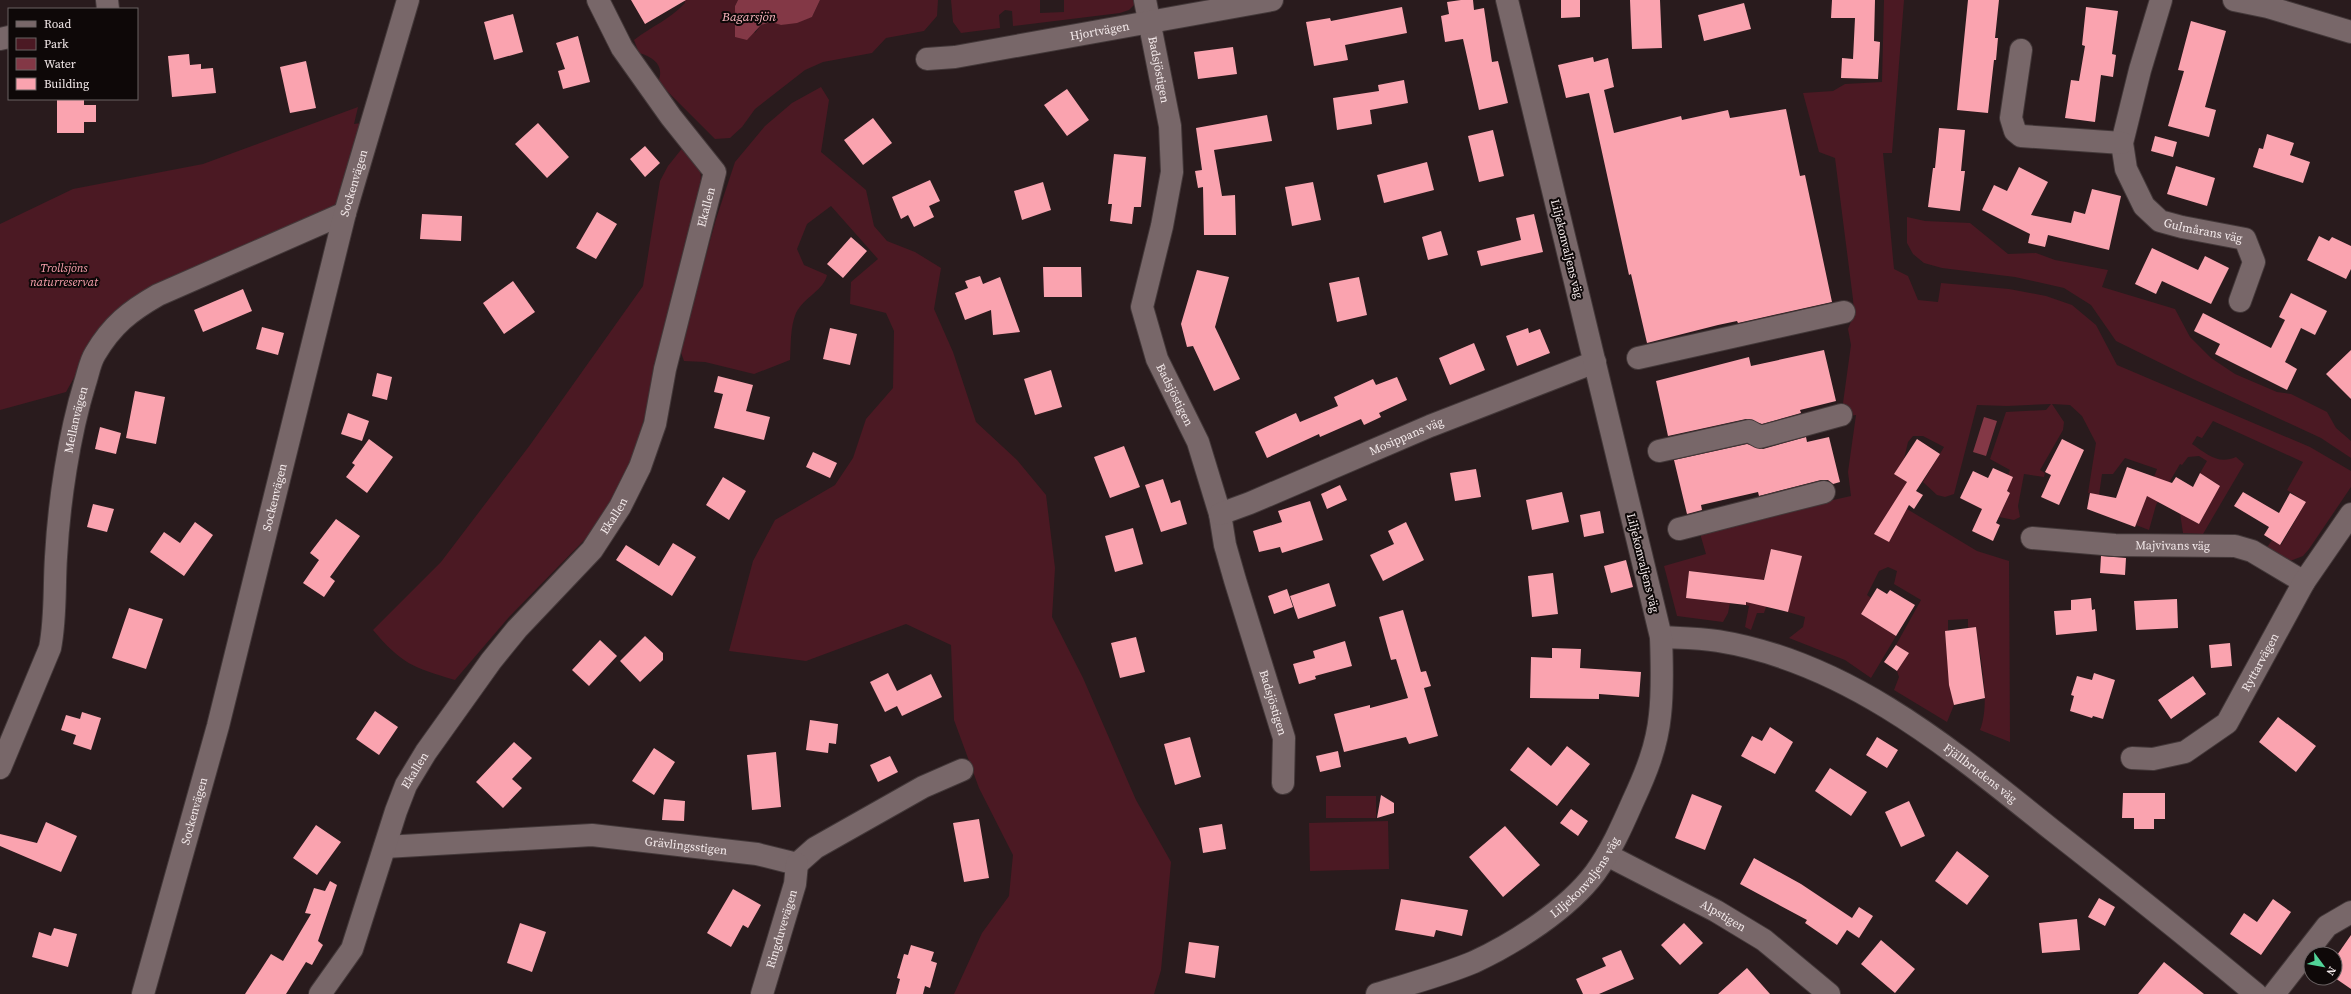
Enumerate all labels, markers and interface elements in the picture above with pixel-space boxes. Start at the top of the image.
legend [8,8,138,100]
water label: Bagarsjön [721,8,777,25]
text: Road [44,16,71,32]
street label: Hjortvägen [1069,18,1131,44]
street label: Badsjöstigen [1144,35,1173,104]
text: Park [44,36,69,52]
text: Water [44,56,76,72]
text: Building [44,76,89,92]
street label: Sockenvägen [336,148,371,218]
street label: Ekallen [693,186,719,229]
street label: Liljekonvaljens väg [1547,198,1587,300]
street label: Gulmårans väg [2162,214,2244,246]
park label: Trollsjöns naturreservat [30,260,99,290]
street label: Badsjöstigen [1153,361,1197,429]
street label: Mellanvägen [60,385,92,454]
street label: Mosippans väg [1367,414,1446,459]
street label: Sockenvägen [259,462,291,533]
street label: Ekallen [596,495,631,537]
street label: Liljekonvaljens väg [1623,512,1663,614]
street label: Majvivans väg [2135,537,2210,554]
street label: Ryttarvägen [2238,630,2283,694]
street label: Badsjöstigen [1255,668,1291,737]
street label: Fjällbrudens väg [1940,740,2020,807]
street label: Ekallen [398,749,432,792]
street label: Sockenvägen [177,776,211,847]
street label: Grävlingsstigen [644,833,728,859]
street label: Liljekonvaljens väg [1547,834,1623,921]
street label: Ringduvevägen [762,888,801,970]
street label: Alpstigen [1697,896,1749,935]
north arrow [2303,946,2343,986]
text: N [2323,964,2340,978]

